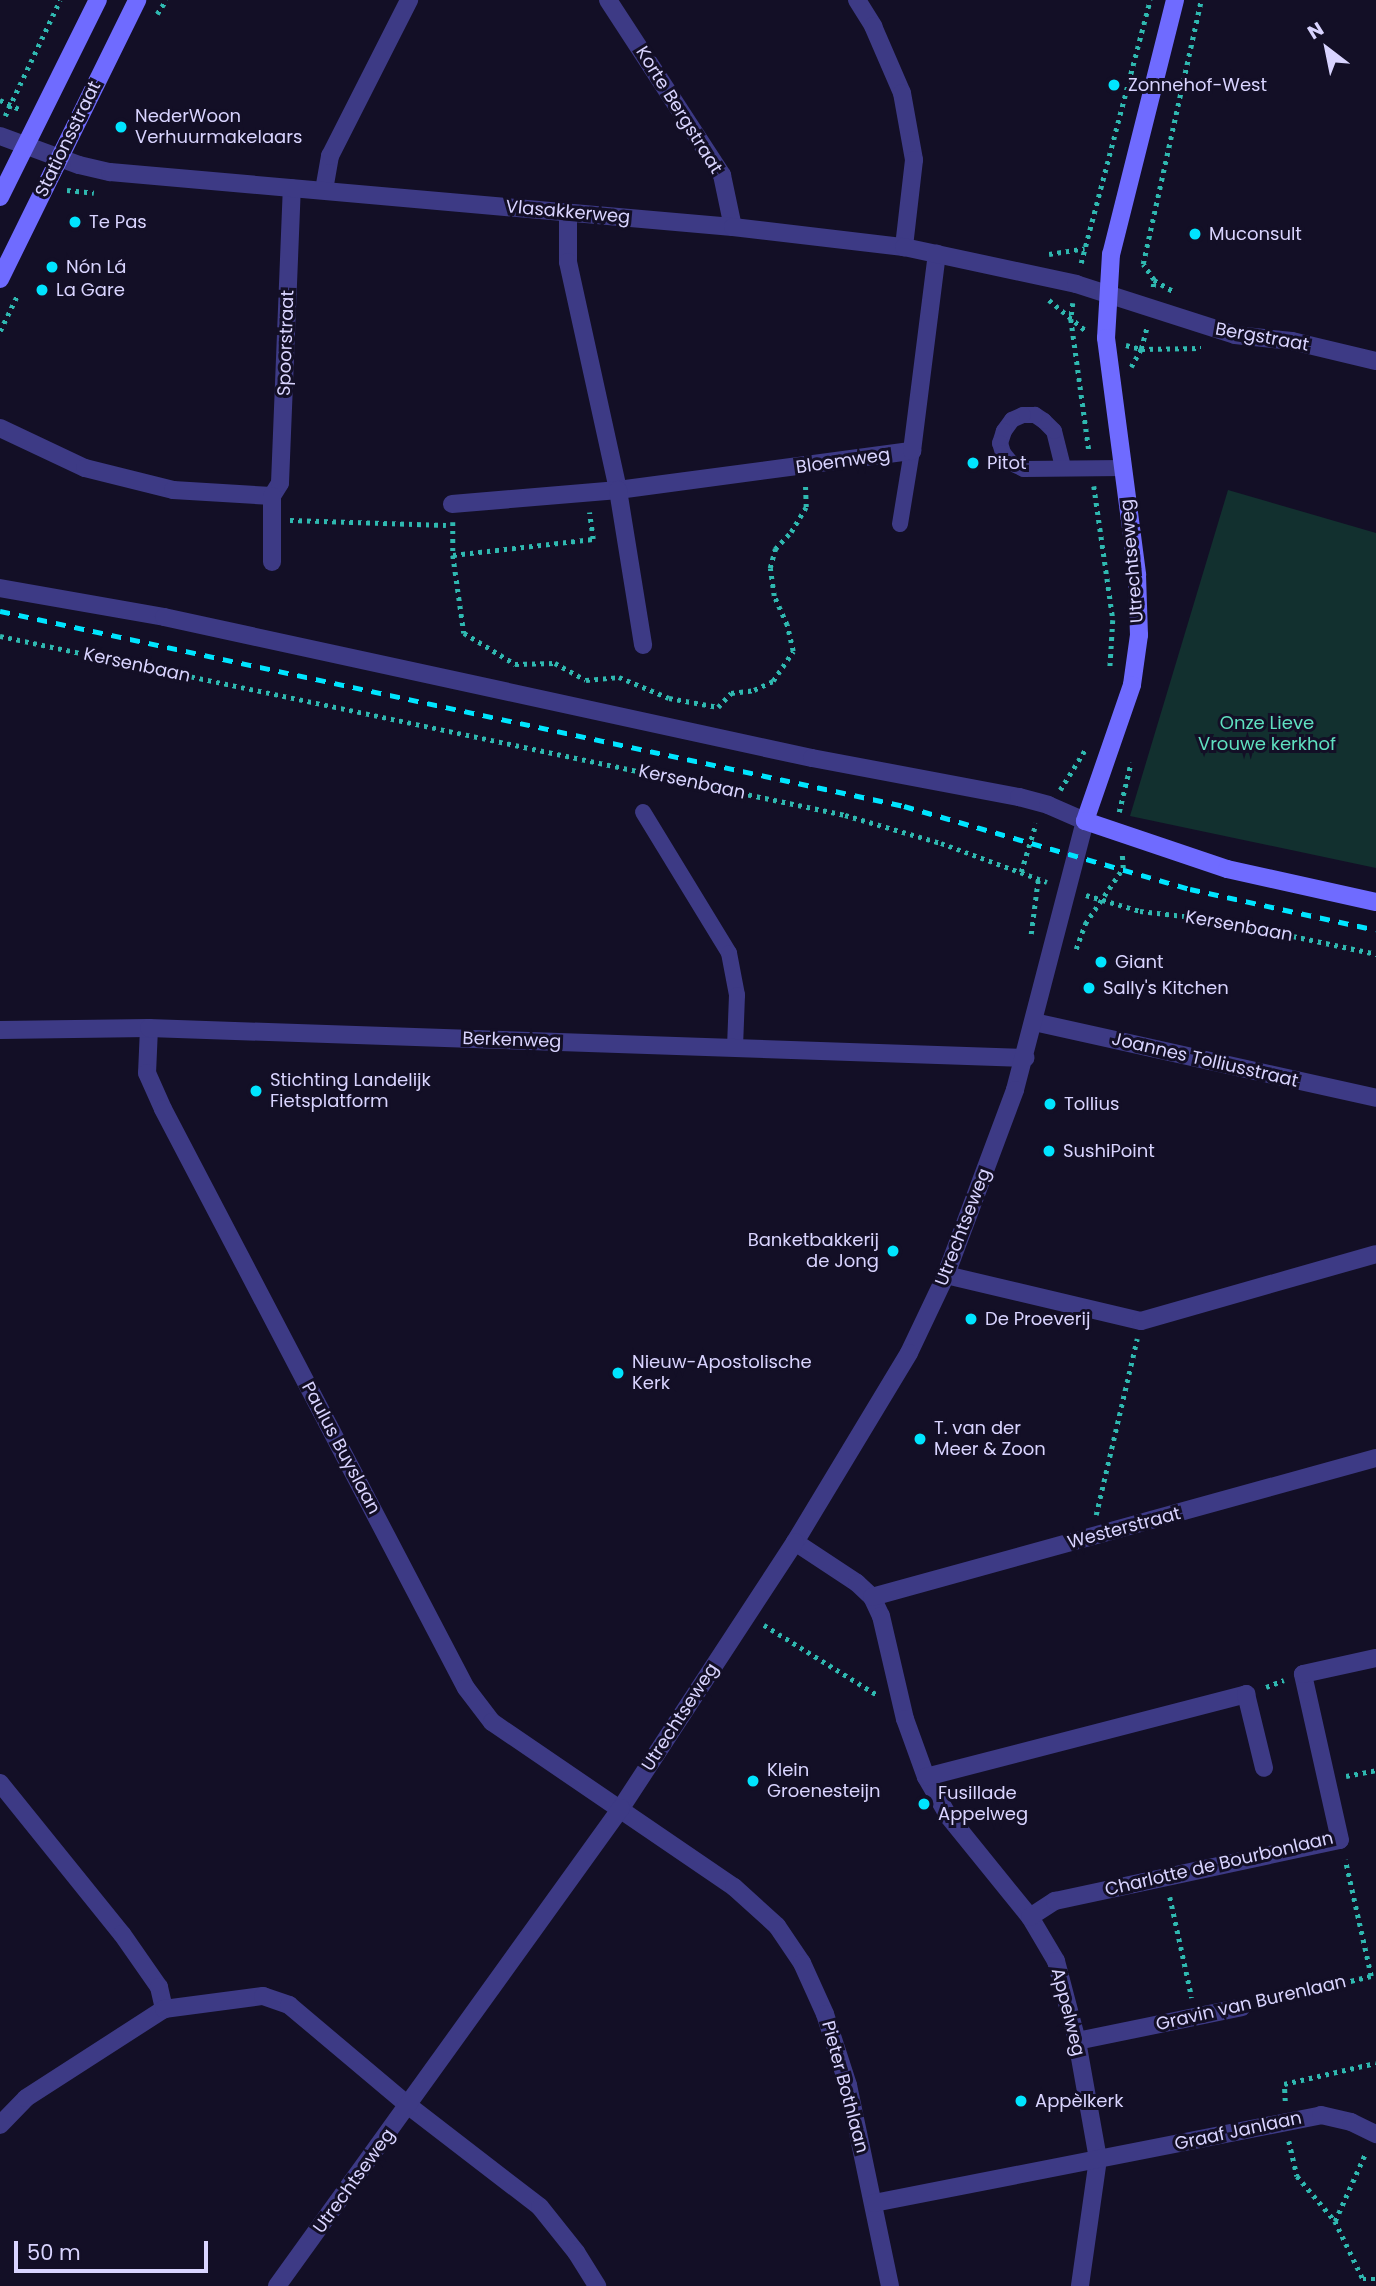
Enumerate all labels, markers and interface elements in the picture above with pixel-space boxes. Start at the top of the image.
north arrow [1292,14,1362,84]
text: N [1302,16,1329,46]
street label: Korte Bergstraat [631,42,727,178]
place label: Zonnehof-West [1128,74,1267,96]
marker: Zonnehof-West [1106,77,1122,93]
street label: Stationsstraat [31,78,105,200]
place label: NederWoon Verhuurmakelaars [135,106,302,148]
marker: NederWoon Verhuurmakelaars [113,119,129,135]
street label: Vlasakkerweg [505,196,631,228]
place label: Te Pas [89,211,147,233]
marker: Te Pas [67,214,83,230]
place label: Muconsult [1209,223,1302,245]
marker: Muconsult [1187,226,1203,242]
place label: Nón Lá [66,256,126,278]
marker: Nón Lá [44,259,60,275]
place label: La Gare [56,279,125,301]
marker: La Gare [34,282,50,298]
street label: Spoorstraat [273,290,299,396]
street label: Bergstraat [1214,318,1310,356]
street label: Bloemweg [795,444,891,478]
place label: Pitot [987,452,1026,474]
marker: Pitot [965,455,981,471]
street label: Utrechtseweg [1116,498,1148,624]
street label: Kersenbaan [82,643,192,687]
park label: Onze Lieve Vrouwe kerkhof [1198,713,1336,756]
street label: Kersenbaan [637,760,747,804]
street label: Kersenbaan [1184,906,1294,946]
place label: Giant [1115,951,1164,973]
marker: Giant [1093,954,1109,970]
place label: Sally's Kitchen [1103,977,1229,999]
marker: Sally's Kitchen [1081,980,1097,996]
street label: Berkenweg [462,1027,562,1053]
street label: Joannes Tolliusstraat [1110,1028,1300,1092]
place label: Stichting Landelijk Fietsplatform [270,1070,431,1112]
marker: Stichting Landelijk Fietsplatform [248,1083,264,1099]
place label: Tollius [1064,1093,1119,1115]
marker: Tollius [1042,1096,1058,1112]
place label: SushiPoint [1063,1140,1155,1162]
marker: SushiPoint [1041,1143,1057,1159]
street label: Utrechtseweg [931,1165,995,1289]
place label: Banketbakkerij de Jong [748,1230,879,1272]
marker: Banketbakkerij de Jong [885,1243,901,1259]
place label: De Proeverij [985,1308,1090,1330]
marker: De Proeverij [963,1311,979,1327]
place label: Nieuw-Apostolische Kerk [632,1352,812,1394]
marker: Nieuw-Apostolische Kerk [610,1365,626,1381]
street label: Paulus Buyslaan [297,1378,385,1518]
place label: T. van der Meer & Zoon [934,1418,1046,1460]
marker: T. van der Meer & Zoon [912,1431,928,1447]
street label: Westerstraat [1065,1503,1183,1553]
street label: Utrechtseweg [637,1659,723,1775]
place label: Klein Groenesteijn [767,1760,881,1802]
marker: Klein Groenesteijn [745,1773,761,1789]
place label: Fusillade Appelweg [938,1783,1028,1826]
marker: Fusillade Appelweg [916,1796,932,1812]
street label: Charlotte de Bourbonlaan [1103,1827,1335,1901]
street label: Appelweg [1047,1966,1089,2058]
street label: Gravin van Burenlaan [1154,1971,1348,2035]
street label: Pieter Bothlaan [817,2018,873,2156]
place label: Appèlkerk [1035,2090,1123,2112]
marker: Appèlkerk [1013,2093,1029,2109]
street label: Graaf Janlaan [1173,2107,1303,2155]
street label: Utrechtseweg [309,2124,399,2238]
scale bar [18,2226,212,2270]
text: 50 m [27,2238,81,2267]

